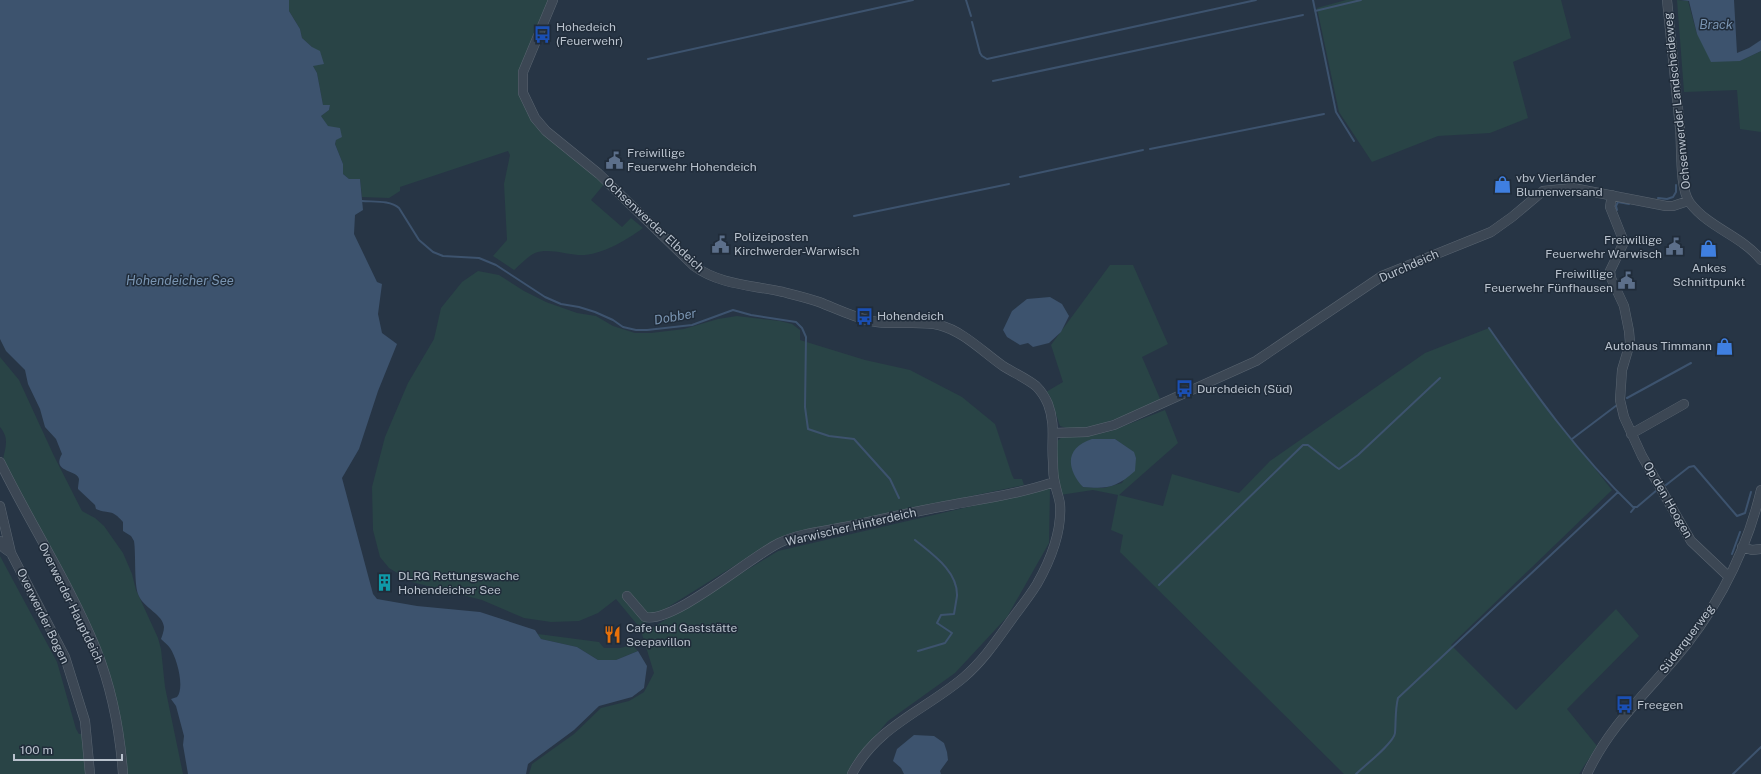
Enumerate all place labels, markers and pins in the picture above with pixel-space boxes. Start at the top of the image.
place label: Hohedeich (Feuerwehr) [556,20,623,48]
bus stop icon: Hohedeich (Feuerwehr) [533,24,553,44]
place label: Freiwillige Feuerwehr Hohendeich [627,146,757,174]
public building icon: Freiwillige Feuerwehr Hohendeich [604,150,624,170]
place label: vbv Vierländer Blumenversand [1516,171,1603,199]
shop icon: vbv Vierländer Blumenversand [1493,175,1513,195]
place label: Polizeiposten Kirchwerder-Warwisch [734,230,860,258]
place label: Freiwillige Feuerwehr Warwisch [1545,233,1662,261]
public building icon: Polizeiposten Kirchwerder-Warwisch [711,234,731,254]
public building icon: Freiwillige Feuerwehr Warwisch [1665,237,1685,257]
shop icon: Ankes Schnittpunkt [1699,239,1719,259]
place label: Ankes Schnittpunkt [1673,261,1746,289]
place label: Freiwillige Feuerwehr Fünfhausen [1484,267,1613,295]
public building icon: Freiwillige Feuerwehr Fünfhausen [1616,271,1636,291]
bus stop icon: Hohendeich [854,306,874,326]
place label: Hohendeich [877,309,944,323]
shop icon: Autohaus Timmann [1715,336,1735,356]
place label: Autohaus Timmann [1604,339,1712,353]
bus stop icon: Durchdeich (Süd) [1174,379,1194,399]
place label: Durchdeich (Süd) [1197,382,1293,396]
place label: DLRG Rettungswache Hohendeicher See [398,569,520,597]
building icon: DLRG Rettungswache Hohendeicher See [375,573,395,593]
place label: Cafe und Gaststätte Seepavillon [626,621,737,649]
restaurant icon: Cafe und Gaststätte Seepavillon [603,625,623,645]
bus stop icon: Freegen [1614,695,1634,715]
place label: Freegen [1637,698,1683,712]

